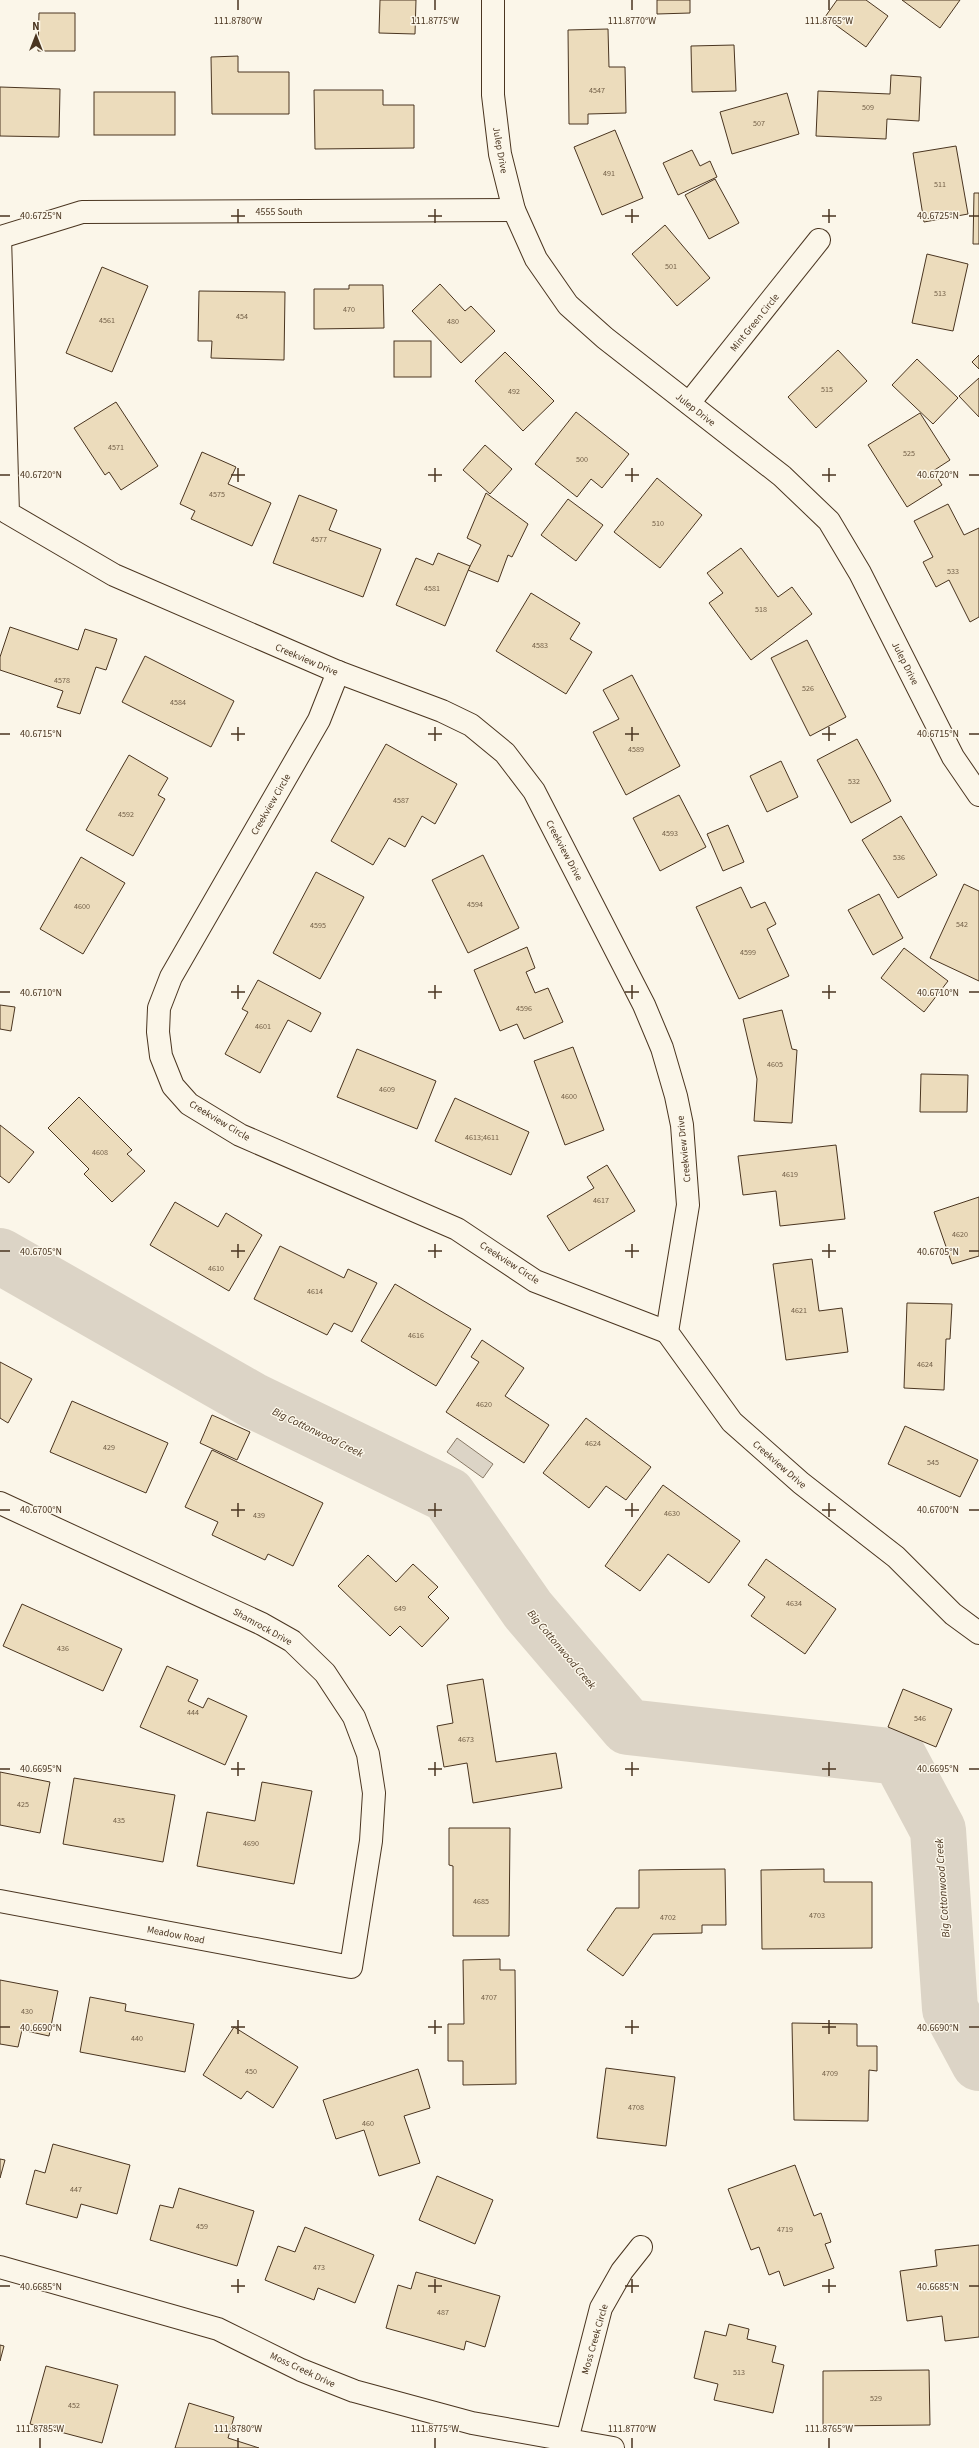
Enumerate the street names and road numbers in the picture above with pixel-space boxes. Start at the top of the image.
street label: Julep Drive [489,126,511,175]
street label: 4555 South [256,205,302,219]
street label: Mint Green Circle [727,291,783,355]
street label: Julep Drive [673,390,718,430]
street label: Julep Drive [888,639,922,688]
street label: Creekview Drive [273,640,340,679]
street label: Creekview Circle [248,771,294,838]
street label: Creekview Drive [542,818,586,883]
street label: Creekview Circle [186,1097,253,1145]
street label: Creekview Drive [674,1115,694,1183]
street label: Creekview Circle [477,1238,542,1287]
street label: Creekview Drive [749,1438,809,1492]
street label: Shamrock Drive [230,1605,295,1649]
street label: Meadow Road [146,1923,206,1947]
street label: Moss Creek Circle [578,2302,612,2376]
street label: Moss Creek Drive [268,2349,338,2391]

